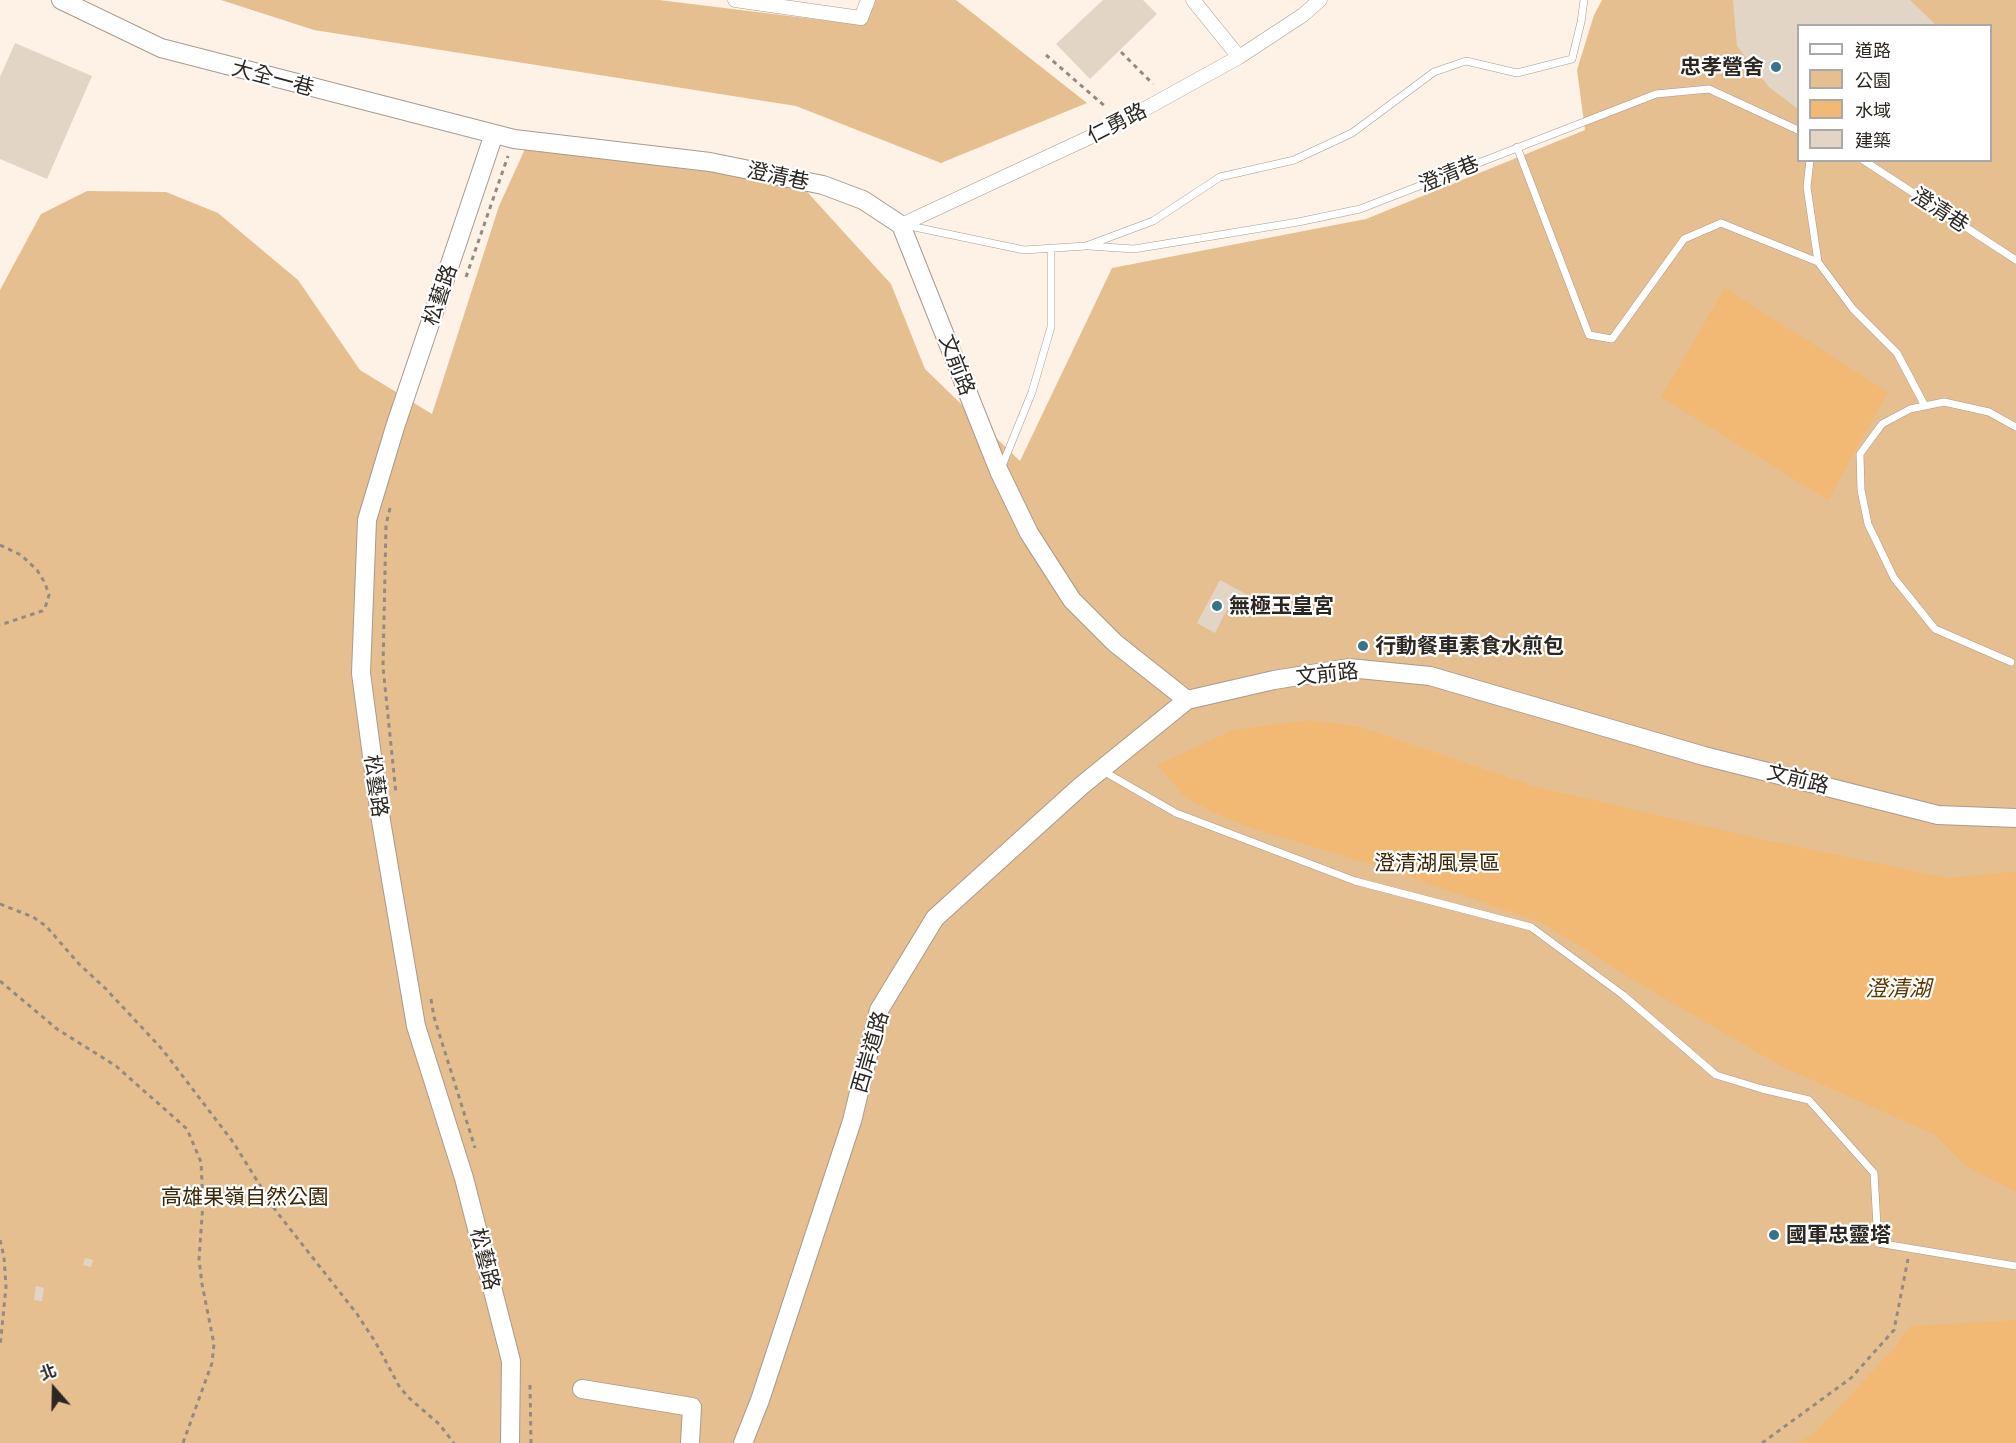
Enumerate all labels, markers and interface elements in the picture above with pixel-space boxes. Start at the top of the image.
legend [1797,24,1992,162]
text: 道路 [1855,39,1891,61]
place label: 忠孝營舍 [1680,54,1764,80]
street label: 大全一巷 [229,55,317,101]
marker: 忠孝營舍 [1769,60,1783,74]
text: 公園 [1855,69,1891,91]
street label: 仁勇路 [1083,97,1151,149]
text: 水域 [1855,99,1891,121]
text: 建築 [1855,129,1891,151]
street label: 澄清巷 [1415,151,1483,197]
street label: 澄清巷 [745,157,811,195]
street label: 澄清巷 [1907,182,1973,238]
street label: 松藝路 [418,261,462,329]
street label: 文前路 [934,331,980,399]
place label: 無極玉皇宮 [1229,593,1334,619]
marker: 無極玉皇宮 [1210,599,1224,613]
place label: 行動餐車素食水煎包 [1375,633,1564,659]
marker: 行動餐車素食水煎包 [1356,639,1370,653]
street label: 文前路 [1294,658,1360,690]
street label: 松藝路 [359,753,393,819]
street label: 文前路 [1764,759,1832,799]
park label: 澄清湖風景區 [1374,850,1500,876]
water label: 澄清湖 [1865,976,1931,1002]
street label: 西岸道路 [846,1008,894,1096]
park label: 高雄果嶺自然公園 [161,1184,329,1210]
place label: 國軍忠靈塔 [1786,1222,1891,1248]
street label: 松藝路 [465,1225,505,1293]
marker: 國軍忠靈塔 [1767,1228,1781,1242]
north arrow [24,1359,84,1419]
text: 北 [37,1360,58,1383]

